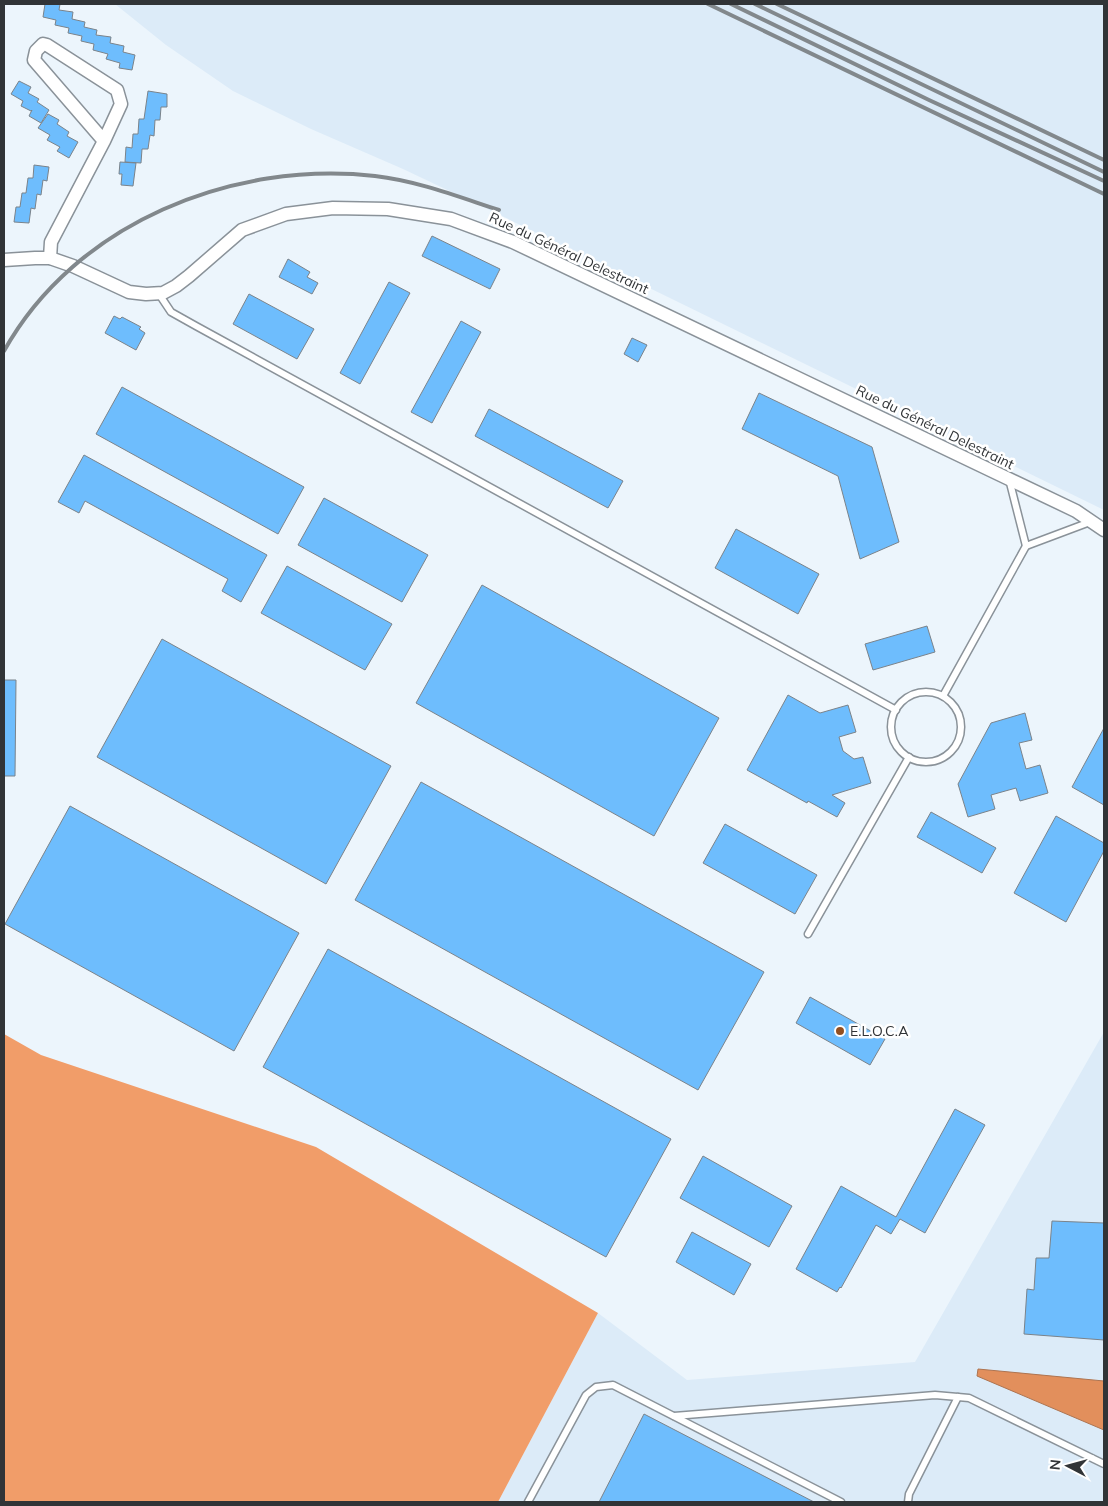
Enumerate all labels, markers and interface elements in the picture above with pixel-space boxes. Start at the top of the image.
street label: Rue du Général Delestraint [486,208,652,298]
street label: Rue du Général Delestraint [853,381,1017,473]
place label: E.L.O.C.A [850,1022,909,1040]
marker: E.L.O.C.A [834,1025,846,1037]
north arrow [1043,1441,1093,1491]
text: N [1046,1458,1065,1471]

